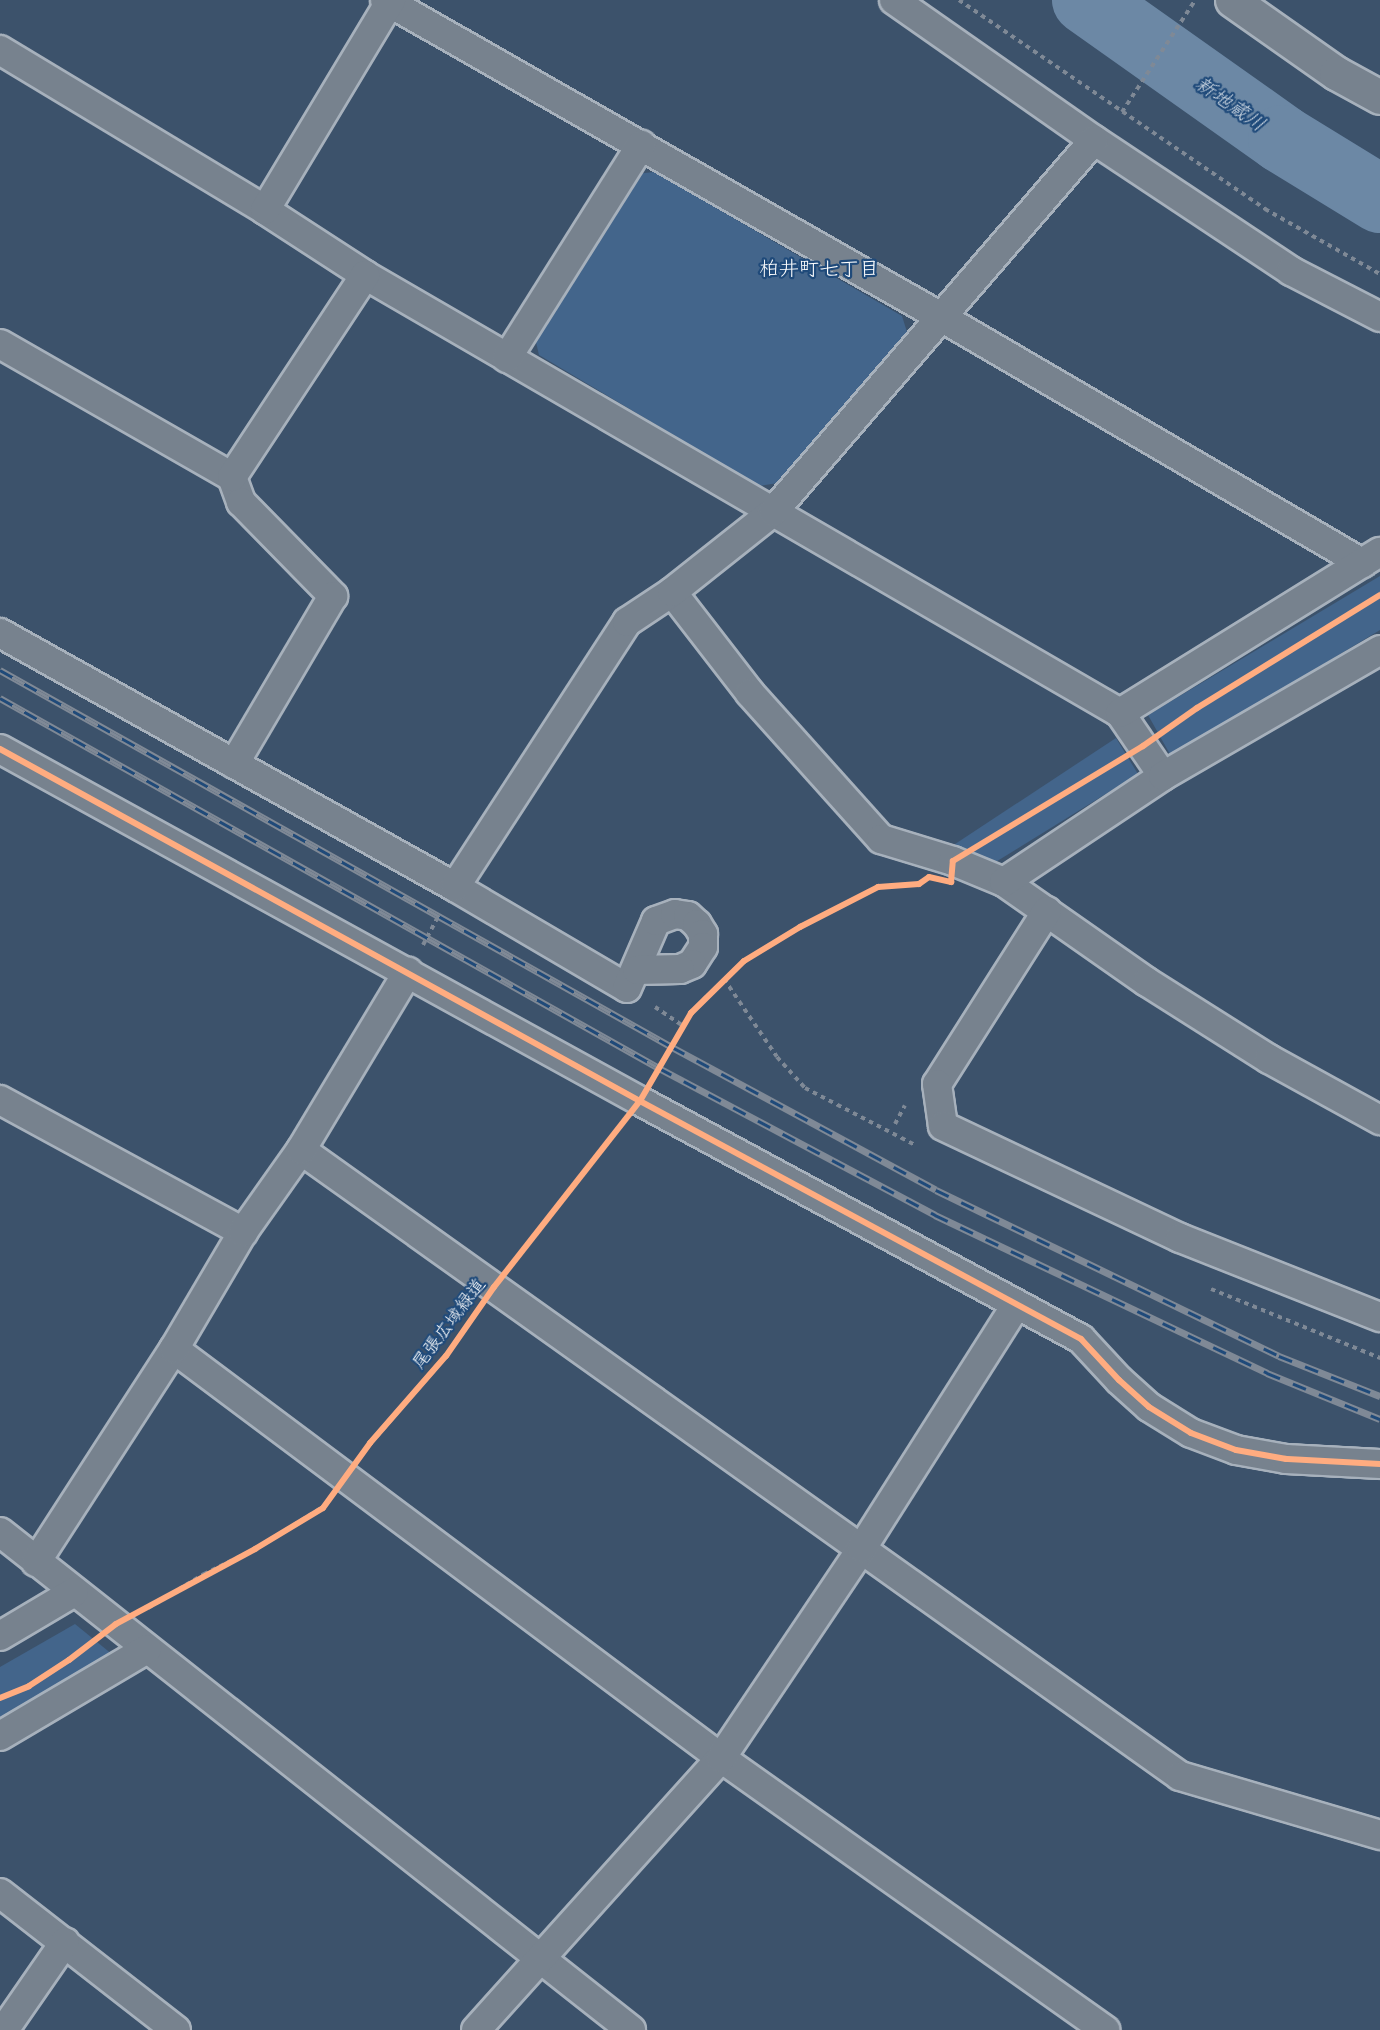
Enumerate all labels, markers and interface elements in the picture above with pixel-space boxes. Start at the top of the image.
water label: 新地蔵川 [1191,70,1271,136]
district label: 柏井町七丁目 [759,255,879,279]
street label: 尾張広域緑道 [407,1273,489,1373]

